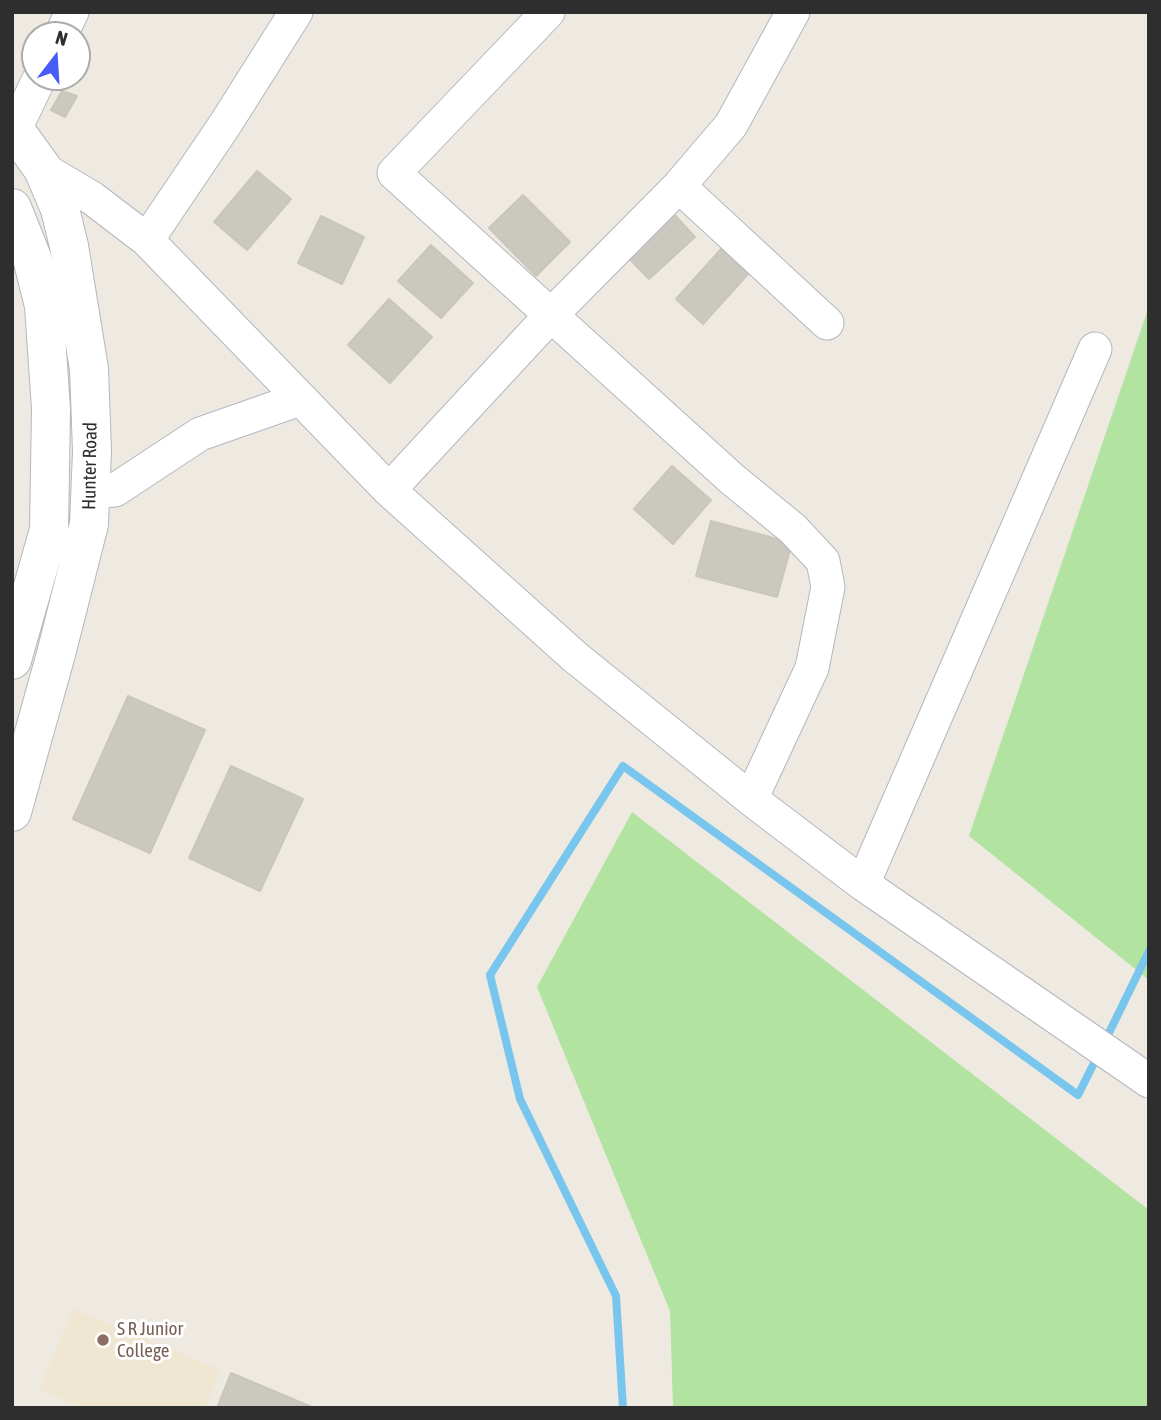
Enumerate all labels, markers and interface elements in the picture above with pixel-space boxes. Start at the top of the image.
north arrow [21,21,91,91]
text: N [53,26,70,50]
street label: Hunter Road [78,422,102,510]
place label: S R Junior College [117,1318,183,1362]
marker: S R Junior College [95,1332,111,1348]

